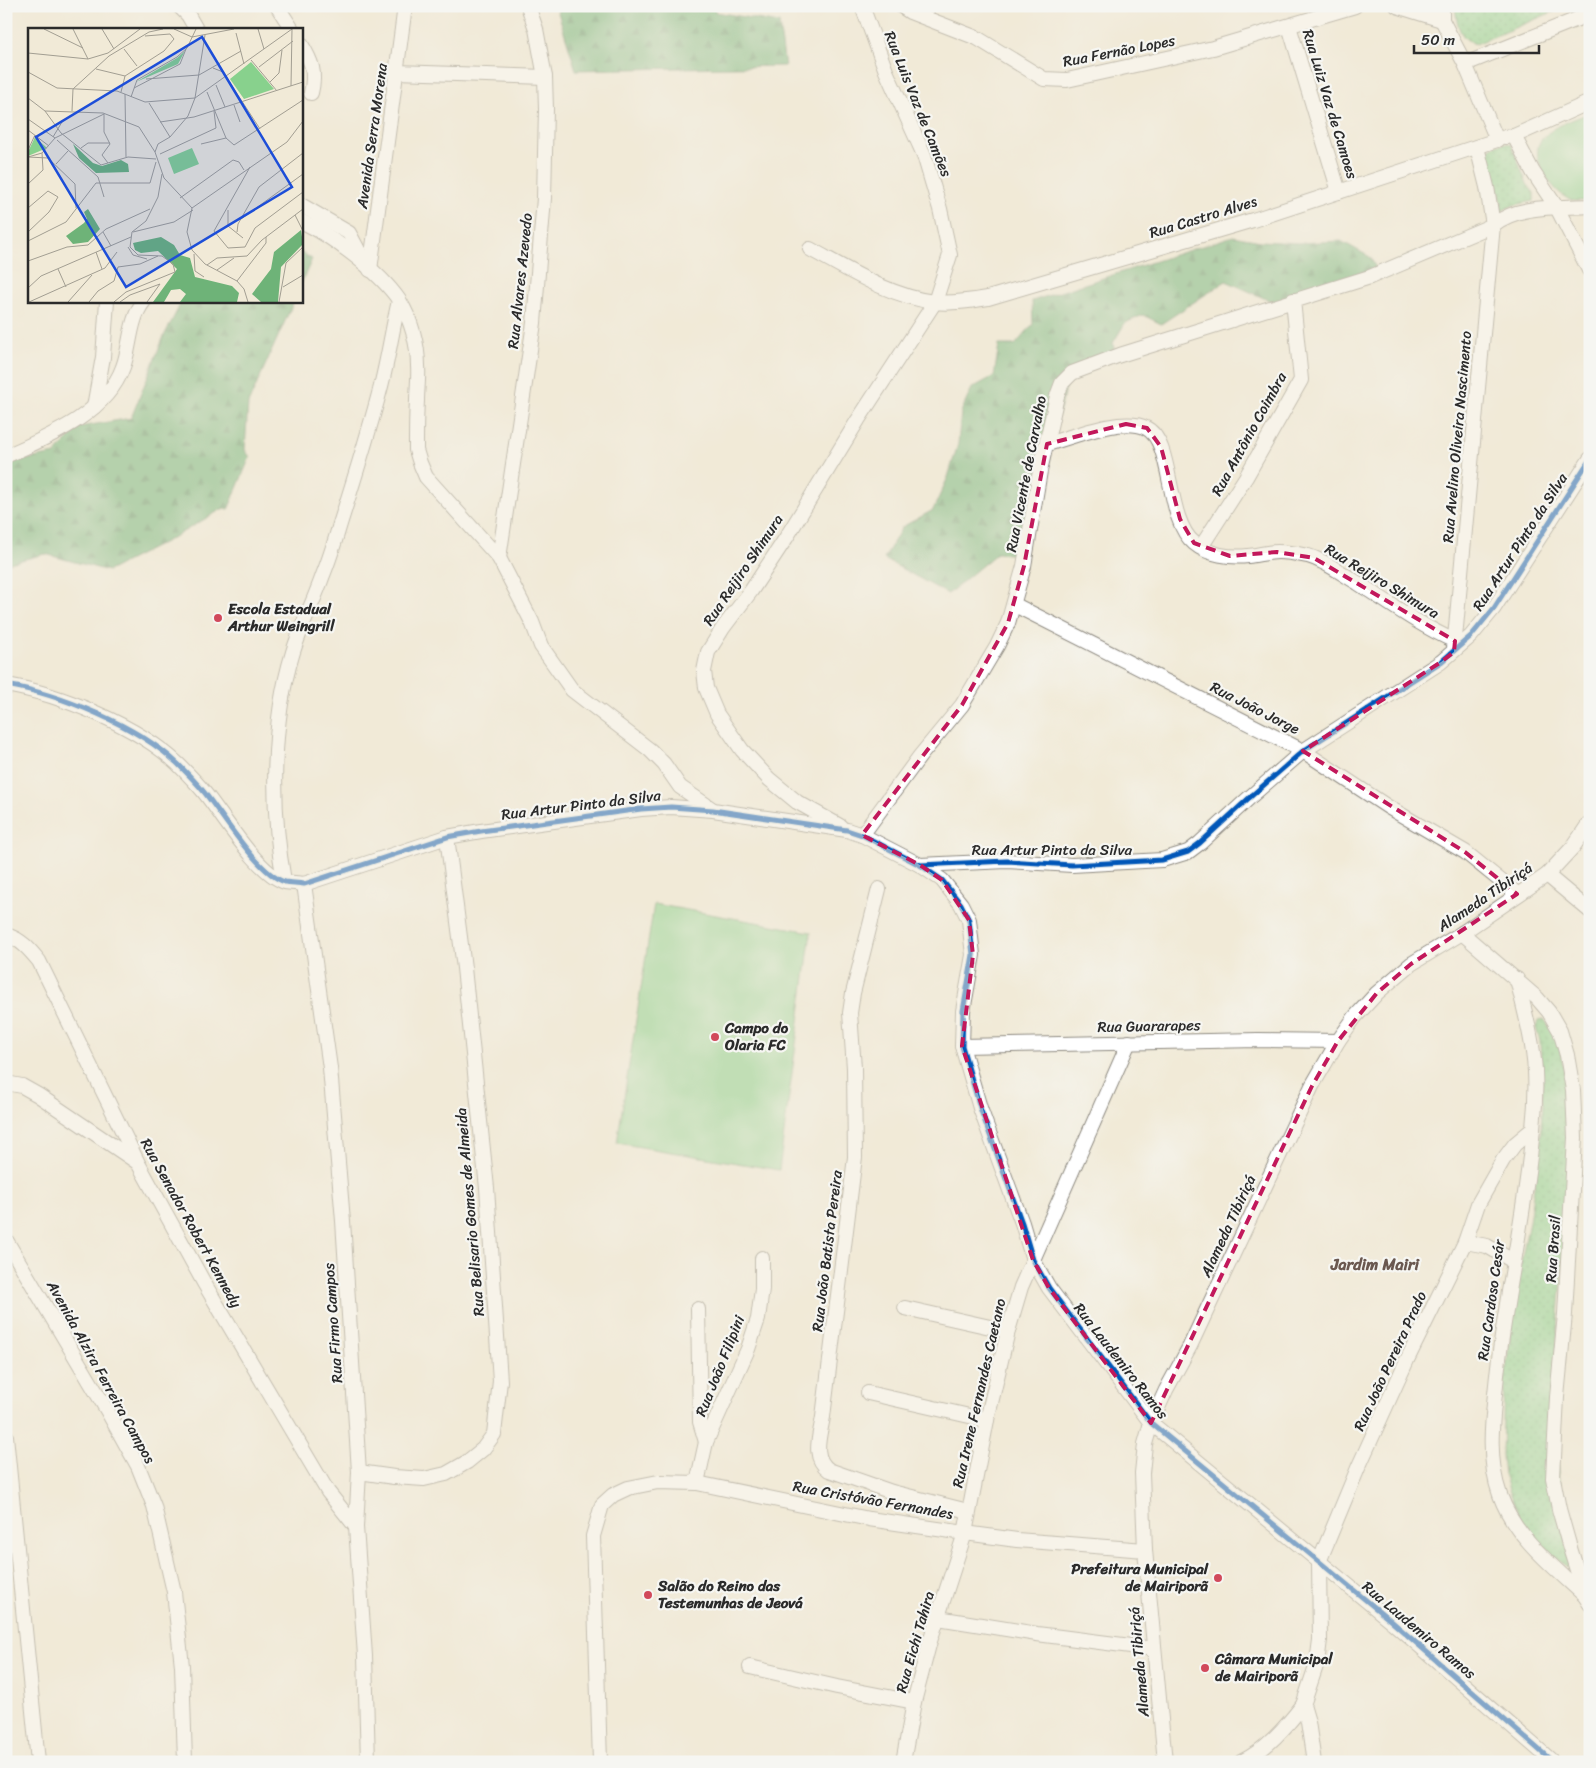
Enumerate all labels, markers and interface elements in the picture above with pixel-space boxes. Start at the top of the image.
scale bar [1414,22,1538,54]
street label: Rua Luiz Vaz de Camoes [1295,26,1365,182]
street label: Rua Luis Vaz de Camões [877,27,959,181]
street label: Rua Fernão Lopes [1061,27,1177,75]
text: 50 m [1421,27,1456,53]
inset map [28,28,302,302]
street label: Avenida Serra Morena [349,61,395,211]
street label: Rua Castro Alves [1146,188,1261,246]
street label: Rua Alvares Azevedo [500,212,540,350]
street label: Rua Avelino Oliveira Nascimento [1435,330,1479,544]
street label: Rua Antônio Coimbra [1204,367,1294,501]
street label: Rua Vicente de Carvalho [998,393,1054,554]
street label: Rua Artur Pinto da Silva [1465,467,1575,616]
street label: Rua Reijiro Shimura [696,508,790,631]
street label: Rua Reijiro Shimura [1320,536,1445,626]
place label: Escola Estadual Arthur Weingrill [227,596,335,639]
marker: Escola Estadual Arthur Weingrill [212,612,224,624]
street label: Rua João Jorge [1206,674,1304,742]
street label: Rua Artur Pinto da Silva [500,782,663,828]
street label: Rua Artur Pinto da Silva [972,837,1133,863]
street label: Alameda Tibiriçá [1431,855,1538,939]
street label: Rua Guararapes [1097,1012,1201,1040]
place label: Campo do Olaria FC [724,1015,789,1058]
marker: Campo do Olaria FC [709,1031,721,1043]
street label: Rua Belisario Gomes de Almeida [448,1106,492,1317]
street label: Rua Senador Robert Kennedy [133,1133,249,1313]
street label: Rua João Batista Pereira [804,1168,850,1333]
street label: Alameda Tibiriçá [1192,1170,1263,1282]
street label: Rua Brasil [1538,1214,1568,1283]
street label: Rua Cardoso Cesár [1470,1237,1512,1362]
district label: Jardim Mairi [1330,1250,1421,1279]
street label: Rua Firmo Campos [316,1262,350,1384]
street label: Avenida Alzira Ferreira Campos [39,1275,163,1469]
street label: Rua João Pereira Prado [1346,1286,1434,1435]
street label: Rua Irene Fernandes Caetano [945,1295,1014,1490]
street label: Rua Laudemiro Ramos [1067,1297,1175,1425]
street label: Rua João Filipini [688,1311,752,1421]
street label: Rua Cristóvão Fernandes [791,1473,956,1527]
place label: Prefeitura Municipal de Mairiporã [1071,1556,1209,1599]
marker: Prefeitura Municipal de Mairiporã [1212,1572,1224,1584]
place label: Salão do Reino das Testemunhas de Jeová [657,1573,803,1616]
street label: Rua Laudemiro Ramos [1356,1574,1482,1686]
street label: Rua Eichi Tahira [888,1588,942,1696]
marker: Salão do Reino das Testemunhas de Jeová [642,1589,654,1601]
street label: Alameda Tibiriçá [1121,1605,1157,1719]
place label: Câmara Municipal de Mairiporã [1214,1646,1333,1689]
marker: Câmara Municipal de Mairiporã [1199,1662,1211,1674]

